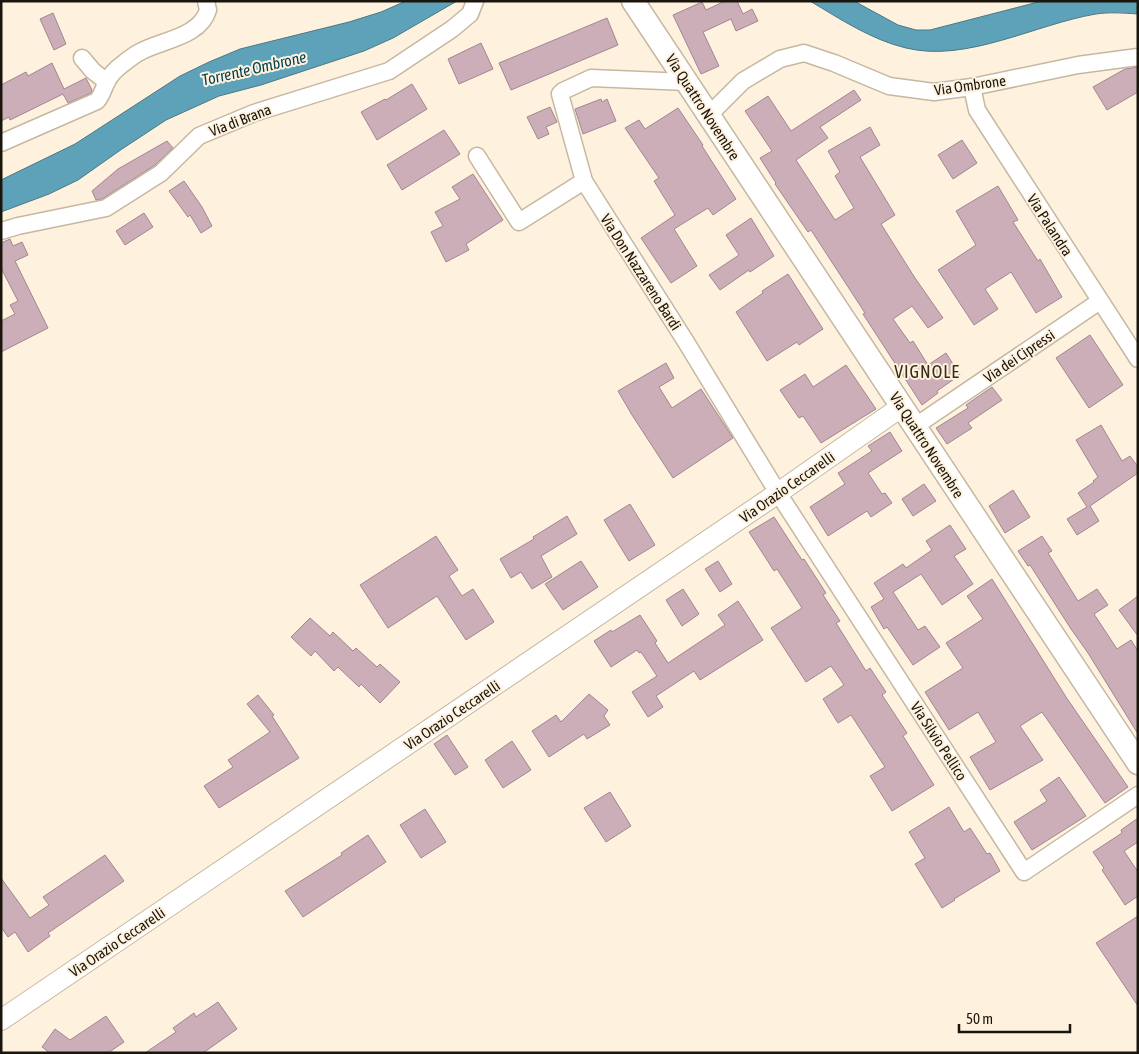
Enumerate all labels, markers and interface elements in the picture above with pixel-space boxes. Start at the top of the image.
water label: Torrente Ombrone [200,47,308,89]
street label: Via Quattro Novembre [662,51,744,163]
street label: Via Ombrone [933,72,1007,98]
street label: Via di Brana [207,100,273,140]
street label: Via Palandra [1024,191,1076,259]
street label: Via Don Nazzareno Bardi [597,211,685,333]
street label: Via dei Cipressi [980,326,1058,386]
district label: VIGNOLE [894,361,960,382]
street label: Via Quattro Novembre [886,389,968,501]
street label: Via Orazio Ceccarelli [736,448,838,526]
street label: Via Orazio Ceccarelli [401,677,503,753]
street label: Via Silvio Pellico [907,699,971,783]
street label: Via Orazio Ceccarelli [66,904,168,980]
scale bar [959,1002,1070,1034]
text: 50 m [966,1010,993,1027]

